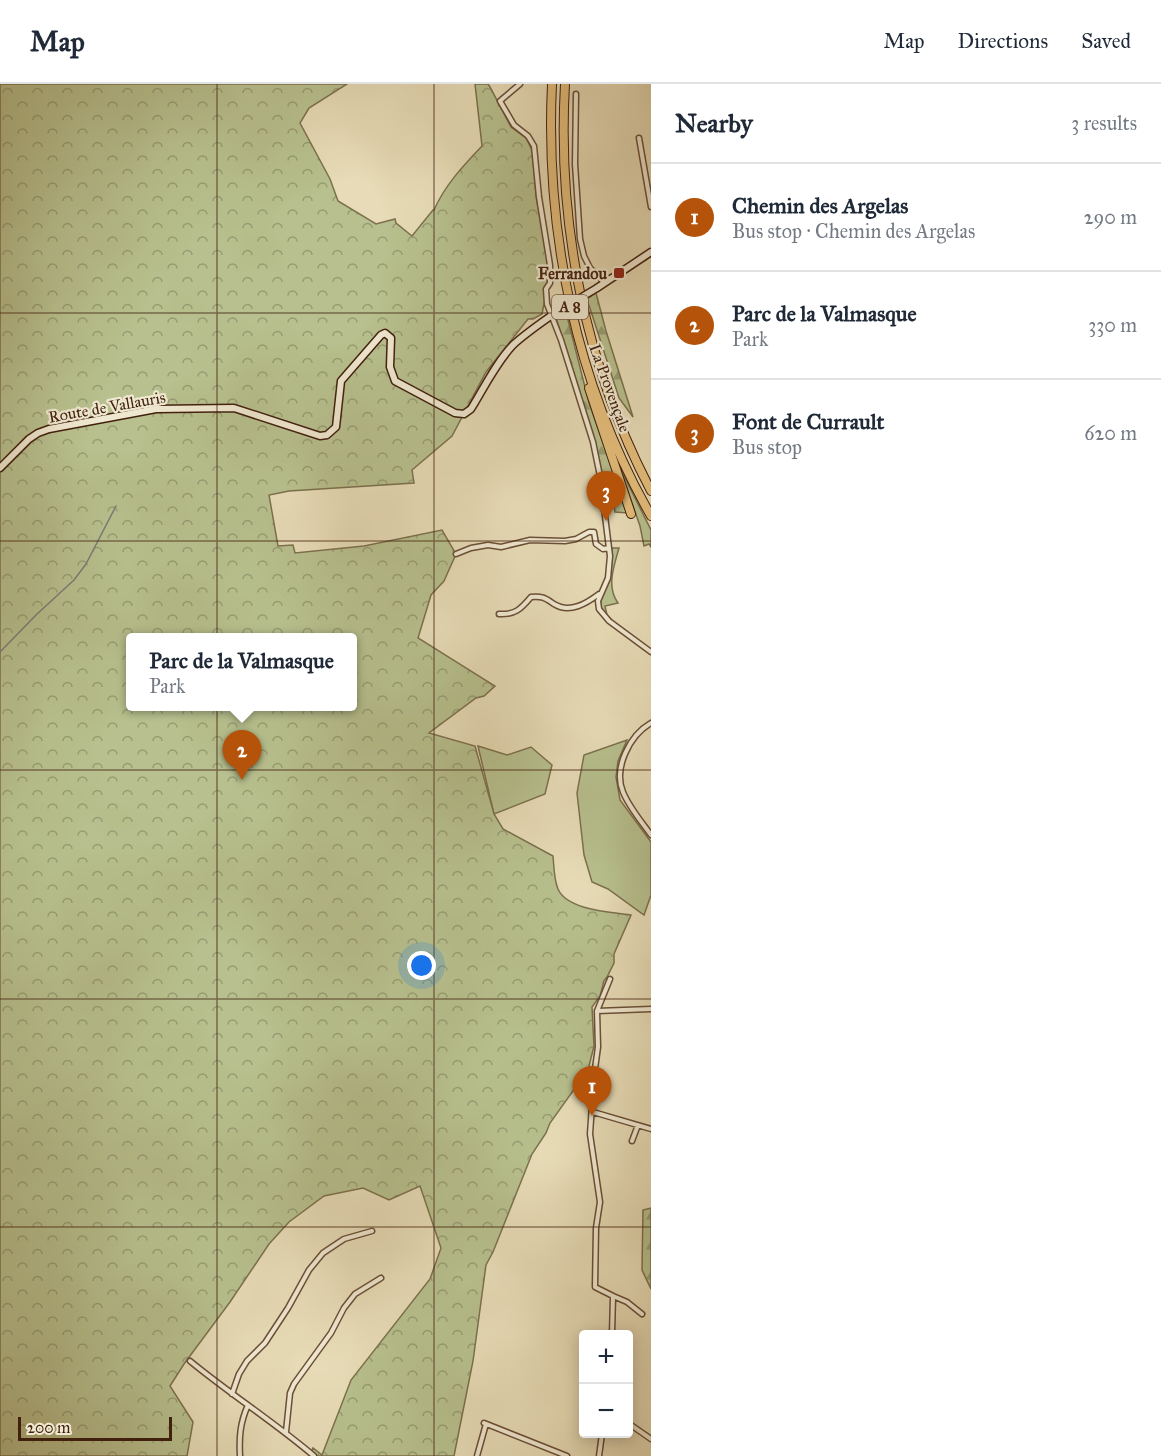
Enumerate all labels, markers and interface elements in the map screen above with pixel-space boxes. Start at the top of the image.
text: Map [30,24,85,59]
text: Map [884,28,925,54]
text: Directions [958,28,1048,54]
text: Saved [1081,28,1131,54]
text: Nearby [675,107,753,139]
text: 3 results [1071,111,1137,135]
text: Chemin des Argelas [732,192,908,219]
text: 1 [691,205,698,229]
text: 290 m [1084,205,1137,229]
text: Bus stop · Chemin des Argelas [732,219,975,243]
place label: Ferrandou [538,264,607,283]
marker: Ferrandou [612,266,626,280]
road number: A 8 [552,295,588,319]
text: Parc de la Valmasque [732,300,917,327]
text: 2 [690,313,699,337]
text: 330 m [1088,313,1137,337]
text: Park [732,327,768,351]
street label: La Provençale [585,341,635,435]
street label: Route de Vallauris [47,387,167,427]
text: Font de Currault [732,408,884,435]
text: 3 [691,421,699,445]
text: 620 m [1084,421,1137,445]
text: Bus stop [732,435,802,459]
pin: 3 [586,472,626,521]
popup [126,633,357,711]
text: Parc de la Valmasque [149,647,334,674]
text: Park [149,674,185,698]
pin: 2 [222,730,262,780]
your location [407,951,436,980]
pin: 1 [572,1066,612,1116]
map controls [579,1330,633,1438]
button: + [579,1330,633,1384]
button: − [579,1384,633,1438]
scale bar [18,1414,172,1442]
text: 200 m [27,1418,70,1437]

